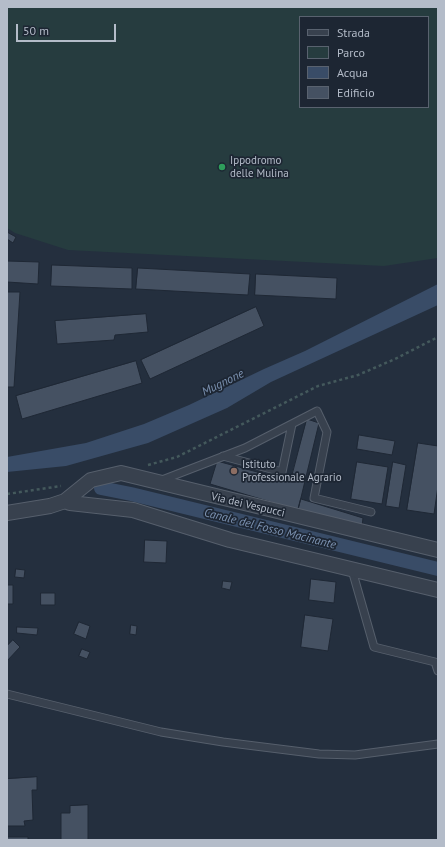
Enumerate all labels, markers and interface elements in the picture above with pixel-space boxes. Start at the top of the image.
scale bar [18,16,118,42]
legend [299,16,429,108]
text: 50 m [23,23,49,38]
text: Strada [337,25,370,40]
text: Parco [337,45,365,60]
text: Acqua [337,65,368,80]
text: Edificio [337,85,375,100]
place label: Ippodromo delle Mulina [230,154,289,180]
marker: Ippodromo delle Mulina [217,162,227,172]
water label: Mugnone [199,367,247,399]
place label: Istituto Professionale Agrario [242,458,342,484]
marker: Istituto Professionale Agrario [229,466,239,476]
street label: Via dei Vespucci [210,490,286,520]
water label: Canale del Fosso Macinante [203,506,337,552]

